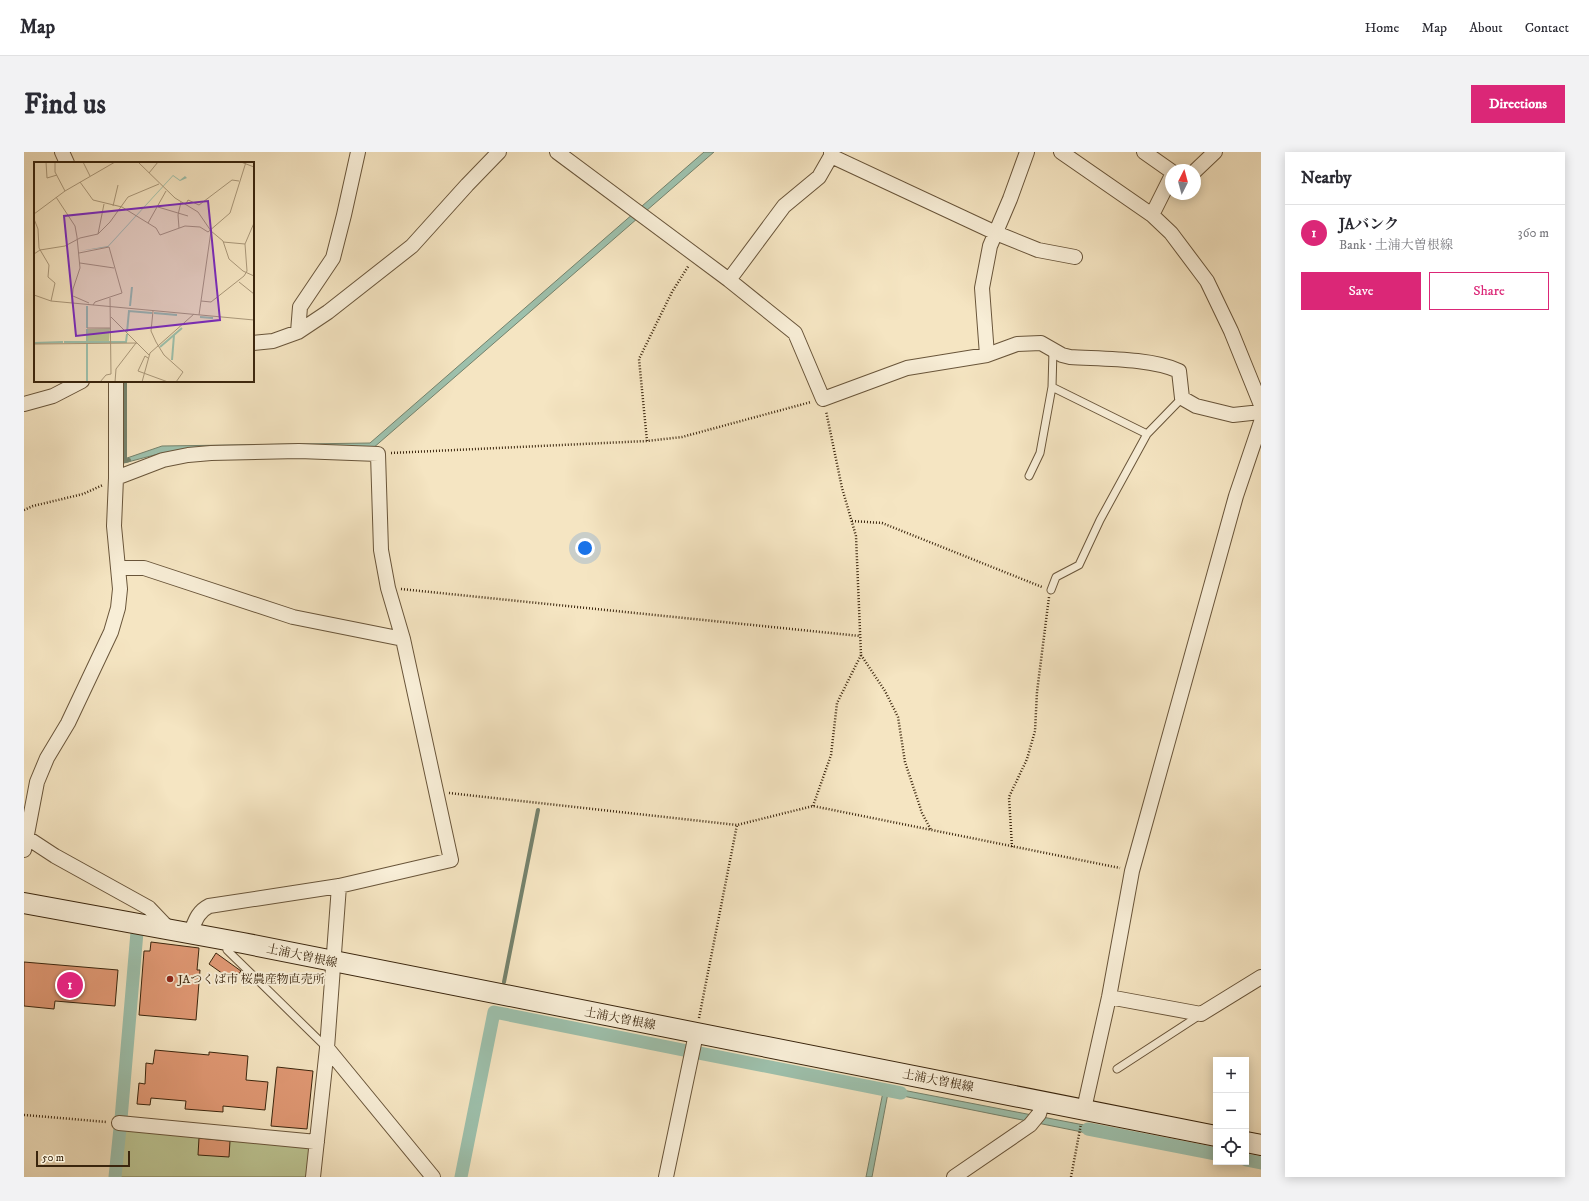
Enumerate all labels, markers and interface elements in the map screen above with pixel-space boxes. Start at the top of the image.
text: Map [20,16,55,39]
text: Home [1365,19,1399,37]
text: Map [1421,19,1447,37]
text: About [1469,19,1503,37]
text: Contact [1525,19,1569,37]
button: Directions [1471,85,1565,123]
text: Find us [24,87,106,122]
inset map [34,162,254,382]
north arrow [1165,164,1201,200]
text: Nearby [1301,167,1351,189]
text: JAバンク [1339,215,1399,234]
text: 1 [1312,225,1316,241]
text: 360 m [1518,225,1549,241]
text: Bank · 土浦大曽根線 [1339,237,1453,253]
button: Save [1301,272,1421,310]
button: Share [1429,272,1549,310]
your location [575,538,595,558]
street label: 土浦大曽根線 [265,941,339,971]
pin: 1 [57,970,83,1000]
place label: JAつくば市 桜農産物直売所 [177,972,325,987]
marker: JAつくば市 桜農産物直売所 [165,974,175,984]
street label: 土浦大曽根線 [583,1005,657,1033]
map controls [1213,1057,1249,1165]
button: + [1213,1057,1249,1093]
street label: 土浦大曽根線 [901,1067,975,1095]
button: − [1213,1093,1249,1129]
button: locate [1213,1129,1249,1165]
scale bar [36,1149,130,1168]
text: 50 m [42,1151,64,1165]

